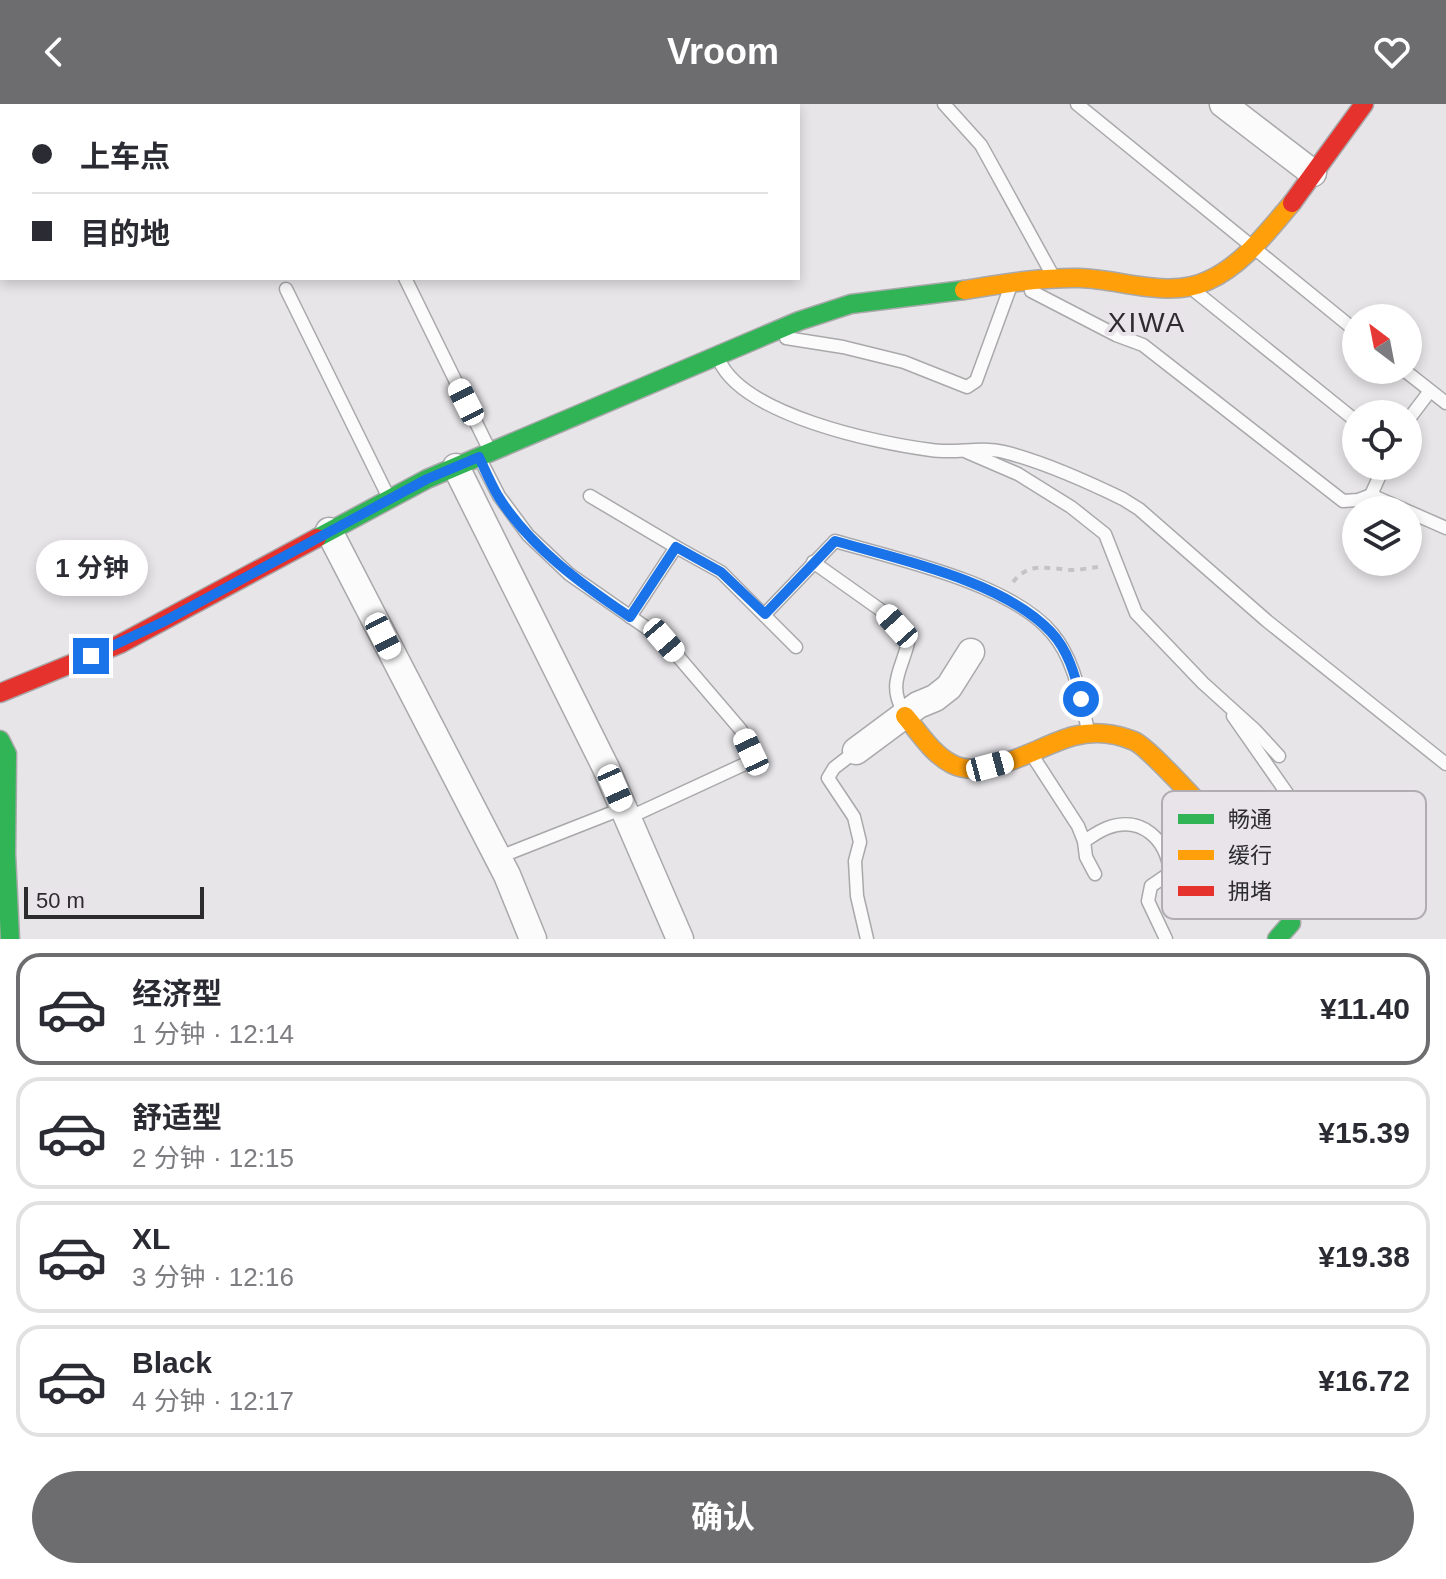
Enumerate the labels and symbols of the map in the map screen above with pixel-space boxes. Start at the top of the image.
north arrow [1342,304,1422,384]
district label: XIWA [1108,307,1186,338]
car [444,375,488,429]
callout: 1 分钟 [35,540,147,596]
car [872,600,922,652]
car [361,609,405,663]
car [639,614,689,666]
route end [73,638,109,674]
route start [1063,681,1099,717]
car [730,725,772,779]
car [964,748,1016,784]
car [594,761,636,815]
legend [1162,791,1426,919]
text: 畅通 [1228,807,1272,832]
text: 缓行 [1228,843,1272,868]
text: 拥堵 [1228,879,1272,904]
scale bar [24,883,204,919]

